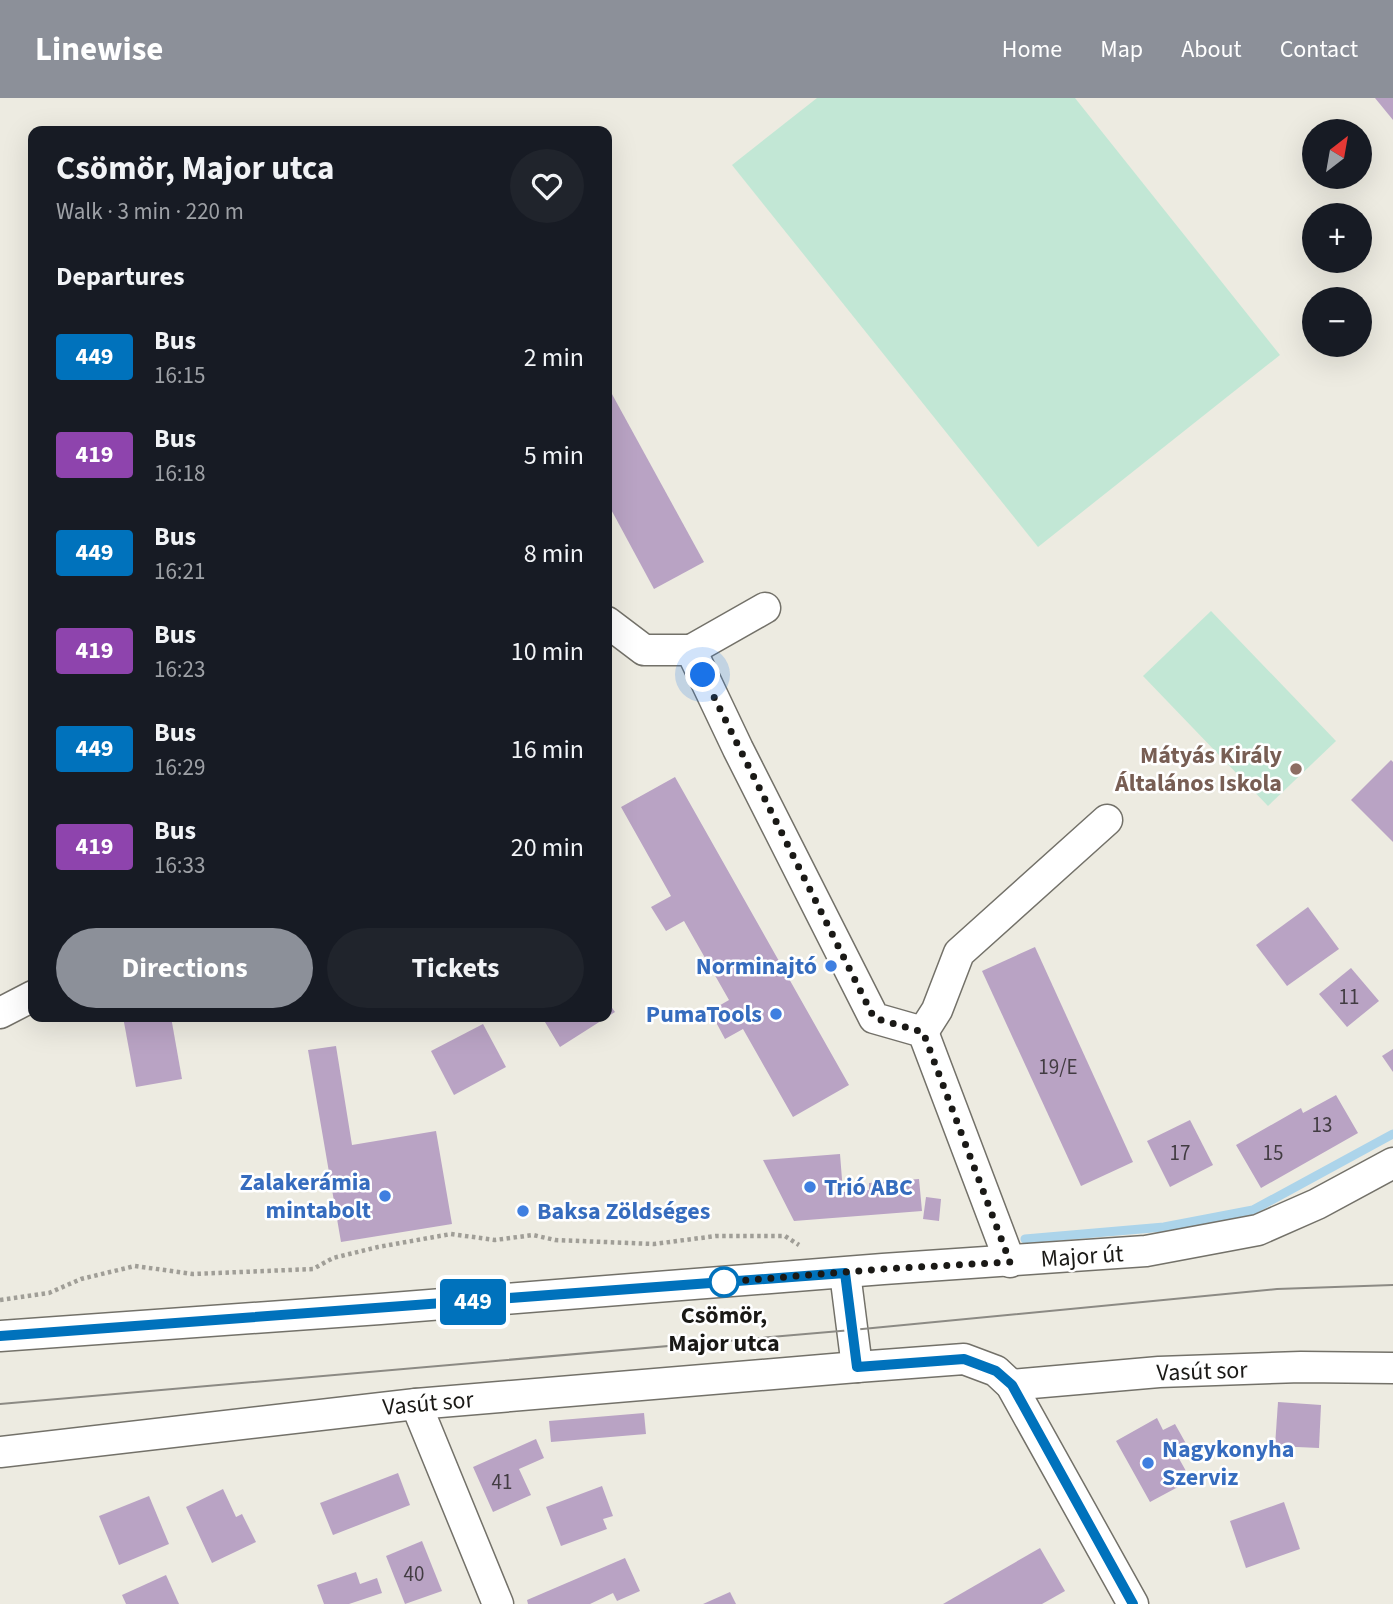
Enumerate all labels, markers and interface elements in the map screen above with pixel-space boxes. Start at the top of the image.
text: Linewise [35,26,163,73]
text: Home [1002,32,1062,67]
text: Map [1100,32,1143,67]
text: About [1181,32,1242,67]
text: Contact [1280,32,1358,67]
north arrow [1302,119,1372,189]
map controls [1302,119,1372,357]
text: Csömör, Major utca [56,145,335,192]
button: heart [510,149,584,223]
text: Walk · 3 min · 220 m [56,195,244,228]
button: + [1302,203,1372,273]
text: Departures [56,258,184,295]
button: − [1302,287,1372,357]
text: Bus [154,322,196,359]
text: 449 [75,339,114,374]
text: 2 min [524,339,584,376]
text: 16:15 [154,359,205,392]
text: Bus [154,420,196,457]
text: 419 [75,437,114,472]
text: 5 min [524,437,584,474]
text: 16:18 [154,457,205,490]
text: Bus [154,518,196,555]
text: 449 [75,535,114,570]
text: 8 min [524,535,584,572]
text: 16:21 [154,555,205,588]
text: Bus [154,616,196,653]
text: 419 [75,633,114,668]
text: 10 min [511,633,584,670]
text: 16:23 [154,653,205,686]
your location [685,657,720,692]
text: Bus [154,714,196,751]
text: 449 [75,731,114,766]
text: 16 min [511,731,584,768]
place label: Mátyás Király Általános Iskola [1114,738,1282,801]
text: 16:29 [154,751,205,784]
marker: Mátyás Király Általános Iskola [1288,761,1304,777]
text: Bus [154,812,196,849]
text: 419 [75,829,114,864]
text: 20 min [511,829,584,866]
text: 16:33 [154,849,205,882]
button: Directions [56,928,313,1008]
button: Tickets [327,928,584,1008]
place label: Norminajtó [696,949,817,984]
marker: Norminajtó [823,958,839,974]
house number: 11 [1339,982,1359,1012]
place label: PumaTools [646,997,762,1032]
marker: PumaTools [768,1006,784,1022]
house number: 19/E [1038,1052,1078,1082]
house number: 13 [1312,1110,1332,1140]
house number: 17 [1170,1138,1190,1168]
house number: 15 [1263,1138,1283,1168]
place label: Zalakerámia mintabolt [240,1165,371,1228]
place label: Trió ABC [824,1170,913,1205]
marker: Trió ABC [802,1179,818,1195]
marker: Zalakerámia mintabolt [377,1188,393,1204]
place label: Baksa Zöldséges [537,1194,710,1229]
marker: Baksa Zöldséges [515,1203,531,1219]
street label: Major út [1040,1236,1125,1277]
marker: Csömör, Major utca [709,1267,739,1297]
line badge: 449 [433,1279,513,1325]
text: 449 [454,1284,492,1319]
place label: Csömör, Major utca [668,1298,780,1361]
street label: Vasút sor [1156,1352,1249,1391]
street label: Vasút sor [381,1382,476,1425]
place label: Nagykonyha Szerviz [1162,1432,1294,1495]
marker: Nagykonyha Szerviz [1140,1455,1156,1471]
house number: 41 [492,1467,512,1497]
house number: 40 [404,1559,424,1589]

